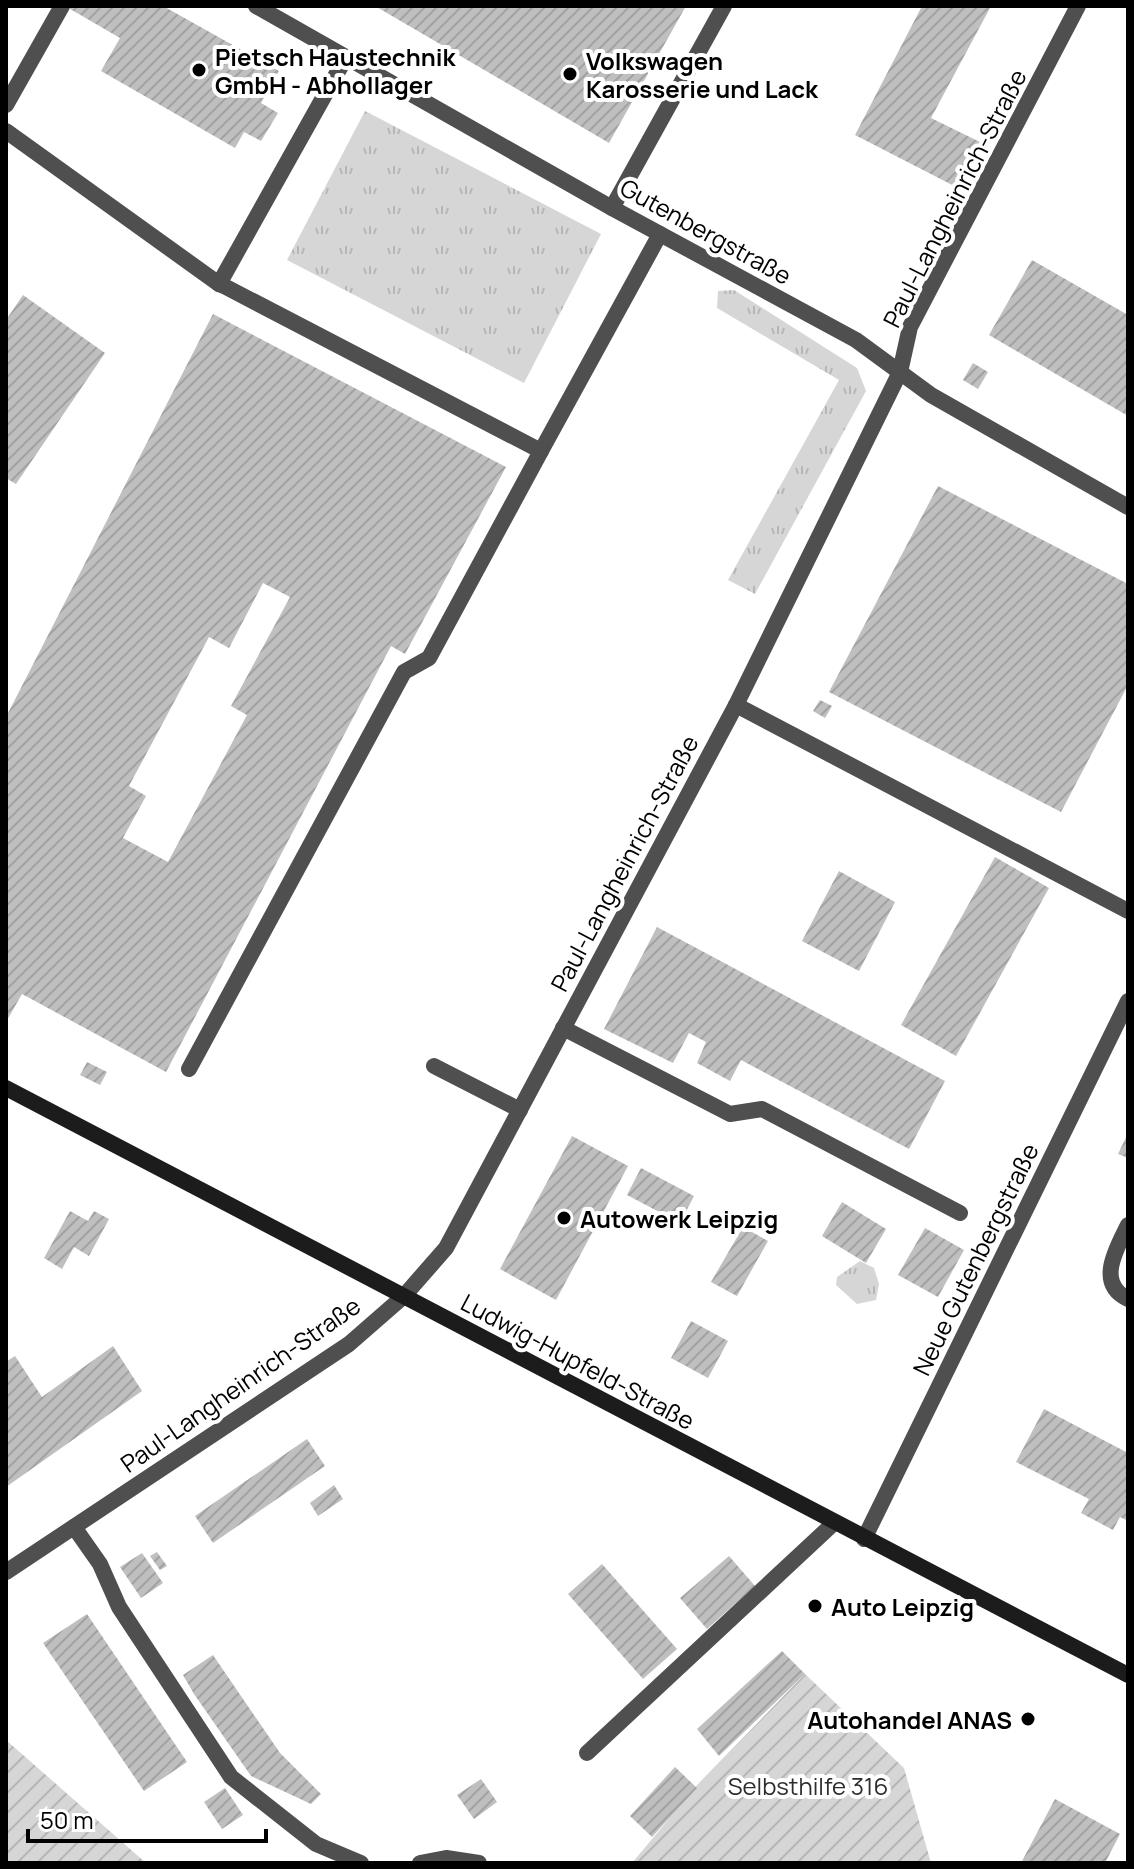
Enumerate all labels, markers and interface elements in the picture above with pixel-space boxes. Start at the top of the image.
place label: Pietsch Haustechnik GmbH - Abhollager [215,40,456,101]
place label: Volkswagen Karosserie und Lack [586,44,819,105]
marker: Pietsch Haustechnik GmbH - Abhollager [190,61,208,79]
street label: Paul-Langheinrich-Straße [874,63,1034,333]
marker: Volkswagen Karosserie und Lack [561,65,579,83]
street label: Gutenbergstraße [614,170,798,292]
street label: Paul-Langheinrich-Straße [542,729,706,997]
street label: Neue Gutenbergstraße [904,1137,1046,1381]
place label: Autowerk Leipzig [580,1202,778,1235]
marker: Autowerk Leipzig [555,1209,573,1227]
street label: Ludwig-Hupfeld-Straße [455,1285,701,1437]
street label: Paul-Langheinrich-Straße [114,1289,366,1479]
place label: Auto Leipzig [831,1590,974,1623]
marker: Auto Leipzig [806,1597,824,1615]
place label: Autohandel ANAS [807,1703,1012,1736]
marker: Autohandel ANAS [1019,1710,1037,1728]
park label: Selbsthilfe 316 [728,1769,888,1802]
scale bar [28,1793,266,1843]
text: 50 m [40,1803,94,1836]

